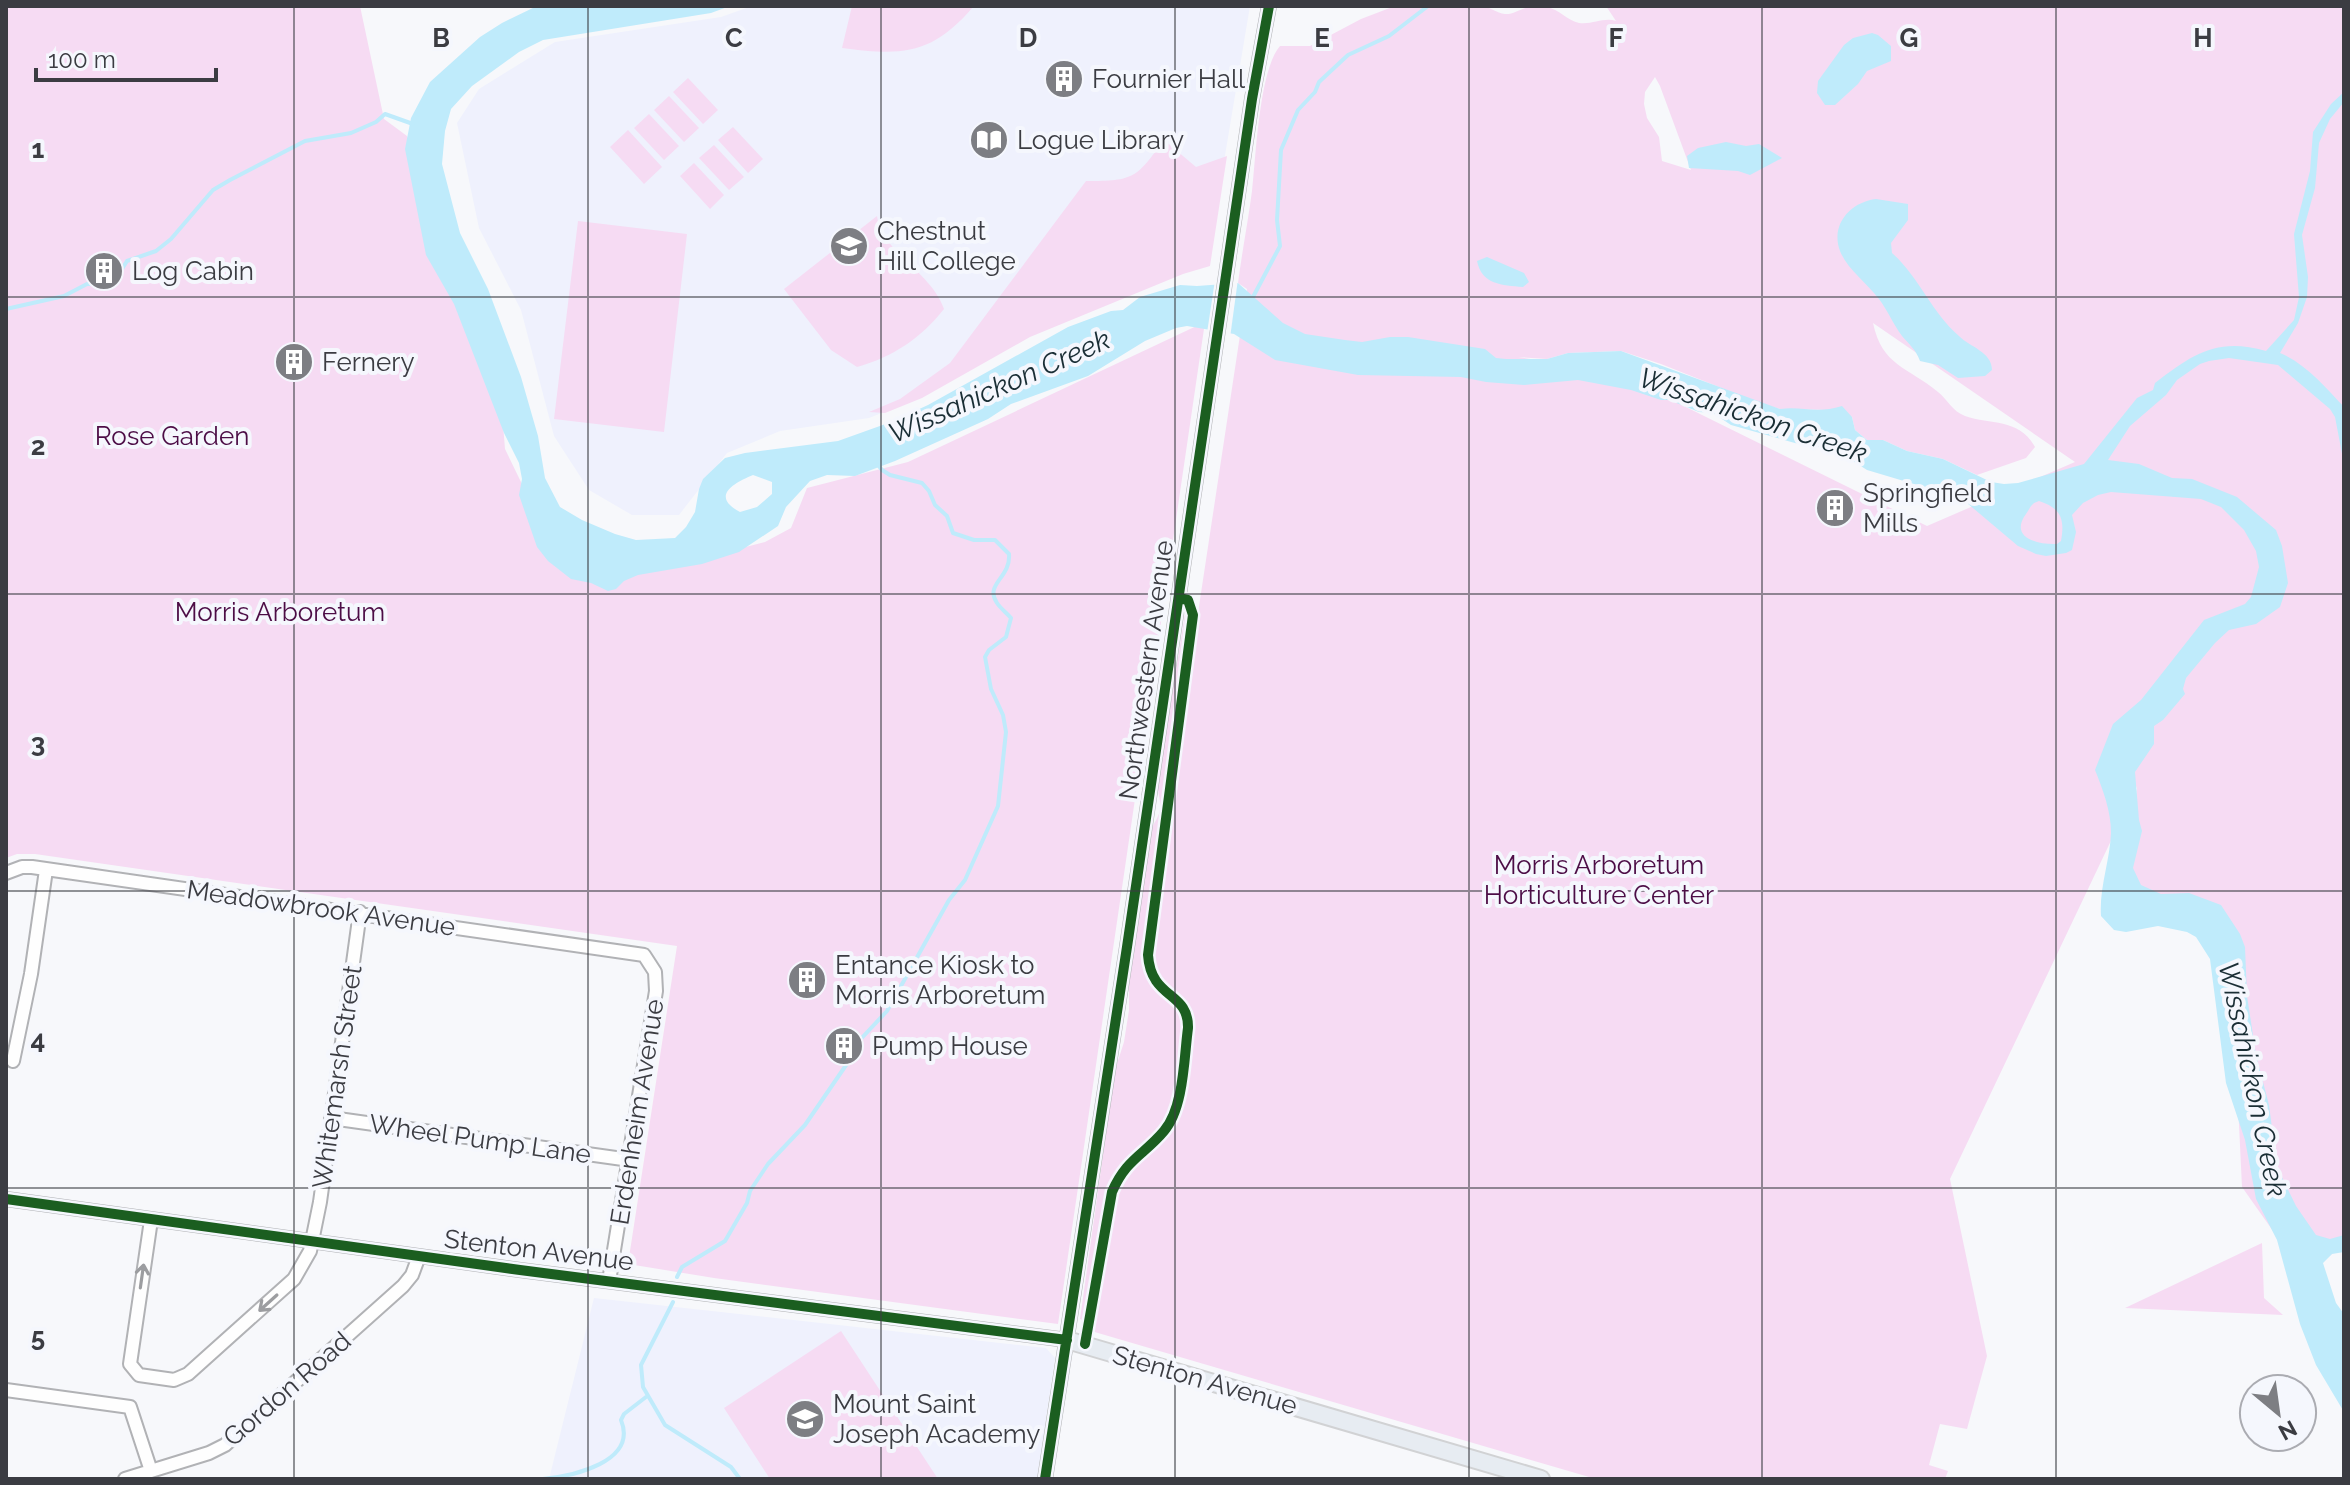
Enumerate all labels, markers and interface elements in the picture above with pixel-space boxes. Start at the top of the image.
text: B [432,23,450,53]
text: C [725,23,743,53]
text: D [1019,23,1037,53]
text: E [1314,23,1330,53]
text: F [1609,23,1624,53]
text: G [1900,23,1918,53]
text: H [2193,23,2213,53]
scale bar [36,32,216,82]
text: 100 m [48,45,116,74]
building icon: Fournier Hall [1043,58,1085,100]
place label: Fournier Hall [1092,64,1246,94]
library icon: Logue Library [968,119,1010,161]
place label: Logue Library [1017,125,1184,155]
text: 1 [32,134,45,164]
place label: Chestnut Hill College [877,216,1016,276]
school or university icon: Chestnut Hill College [828,225,870,267]
building icon: Log Cabin [83,250,125,292]
place label: Log Cabin [132,256,254,286]
water label: Wissahickon Creek [883,323,1115,450]
building icon: Fernery [273,341,315,383]
place label: Fernery [322,347,415,377]
water label: Wissahickon Creek [1634,361,1871,470]
park label: Rose Garden [95,421,249,451]
text: 2 [31,431,45,461]
place label: Springfield Mills [1863,478,1992,538]
building icon: Springfield Mills [1814,487,1856,529]
street label: Northwestern Avenue [1113,538,1179,802]
park label: Morris Arboretum [175,597,385,627]
text: 3 [31,728,45,758]
park label: Morris Arboretum Horticulture Center [1484,850,1714,910]
street label: Meadowbrook Avenue [185,874,457,942]
place label: Entance Kiosk to Morris Arboretum [835,950,1045,1010]
building icon: Entance Kiosk to Morris Arboretum [786,959,828,1001]
water label: Wissahickon Creek [2212,959,2294,1200]
street label: Whitemarsh Street [306,963,368,1191]
street label: Erdenheim Avenue [604,997,670,1227]
text: 4 [31,1025,45,1055]
building icon: Pump House [823,1025,865,1067]
place label: Pump House [872,1031,1028,1061]
street label: Wheel Pump Lane [367,1109,593,1169]
street label: Stenton Avenue [443,1224,635,1276]
one-way arrow [135,1264,150,1290]
one-way arrow [258,1293,278,1311]
text: 5 [31,1322,45,1352]
street label: Gordon Road [217,1326,357,1452]
street label: Stenton Avenue [1109,1339,1301,1421]
north arrow [2238,1373,2318,1453]
place label: Mount Saint Joseph Academy [833,1389,1040,1449]
school or university icon: Mount Saint Joseph Academy [784,1398,826,1440]
text: N [2274,1415,2301,1446]

